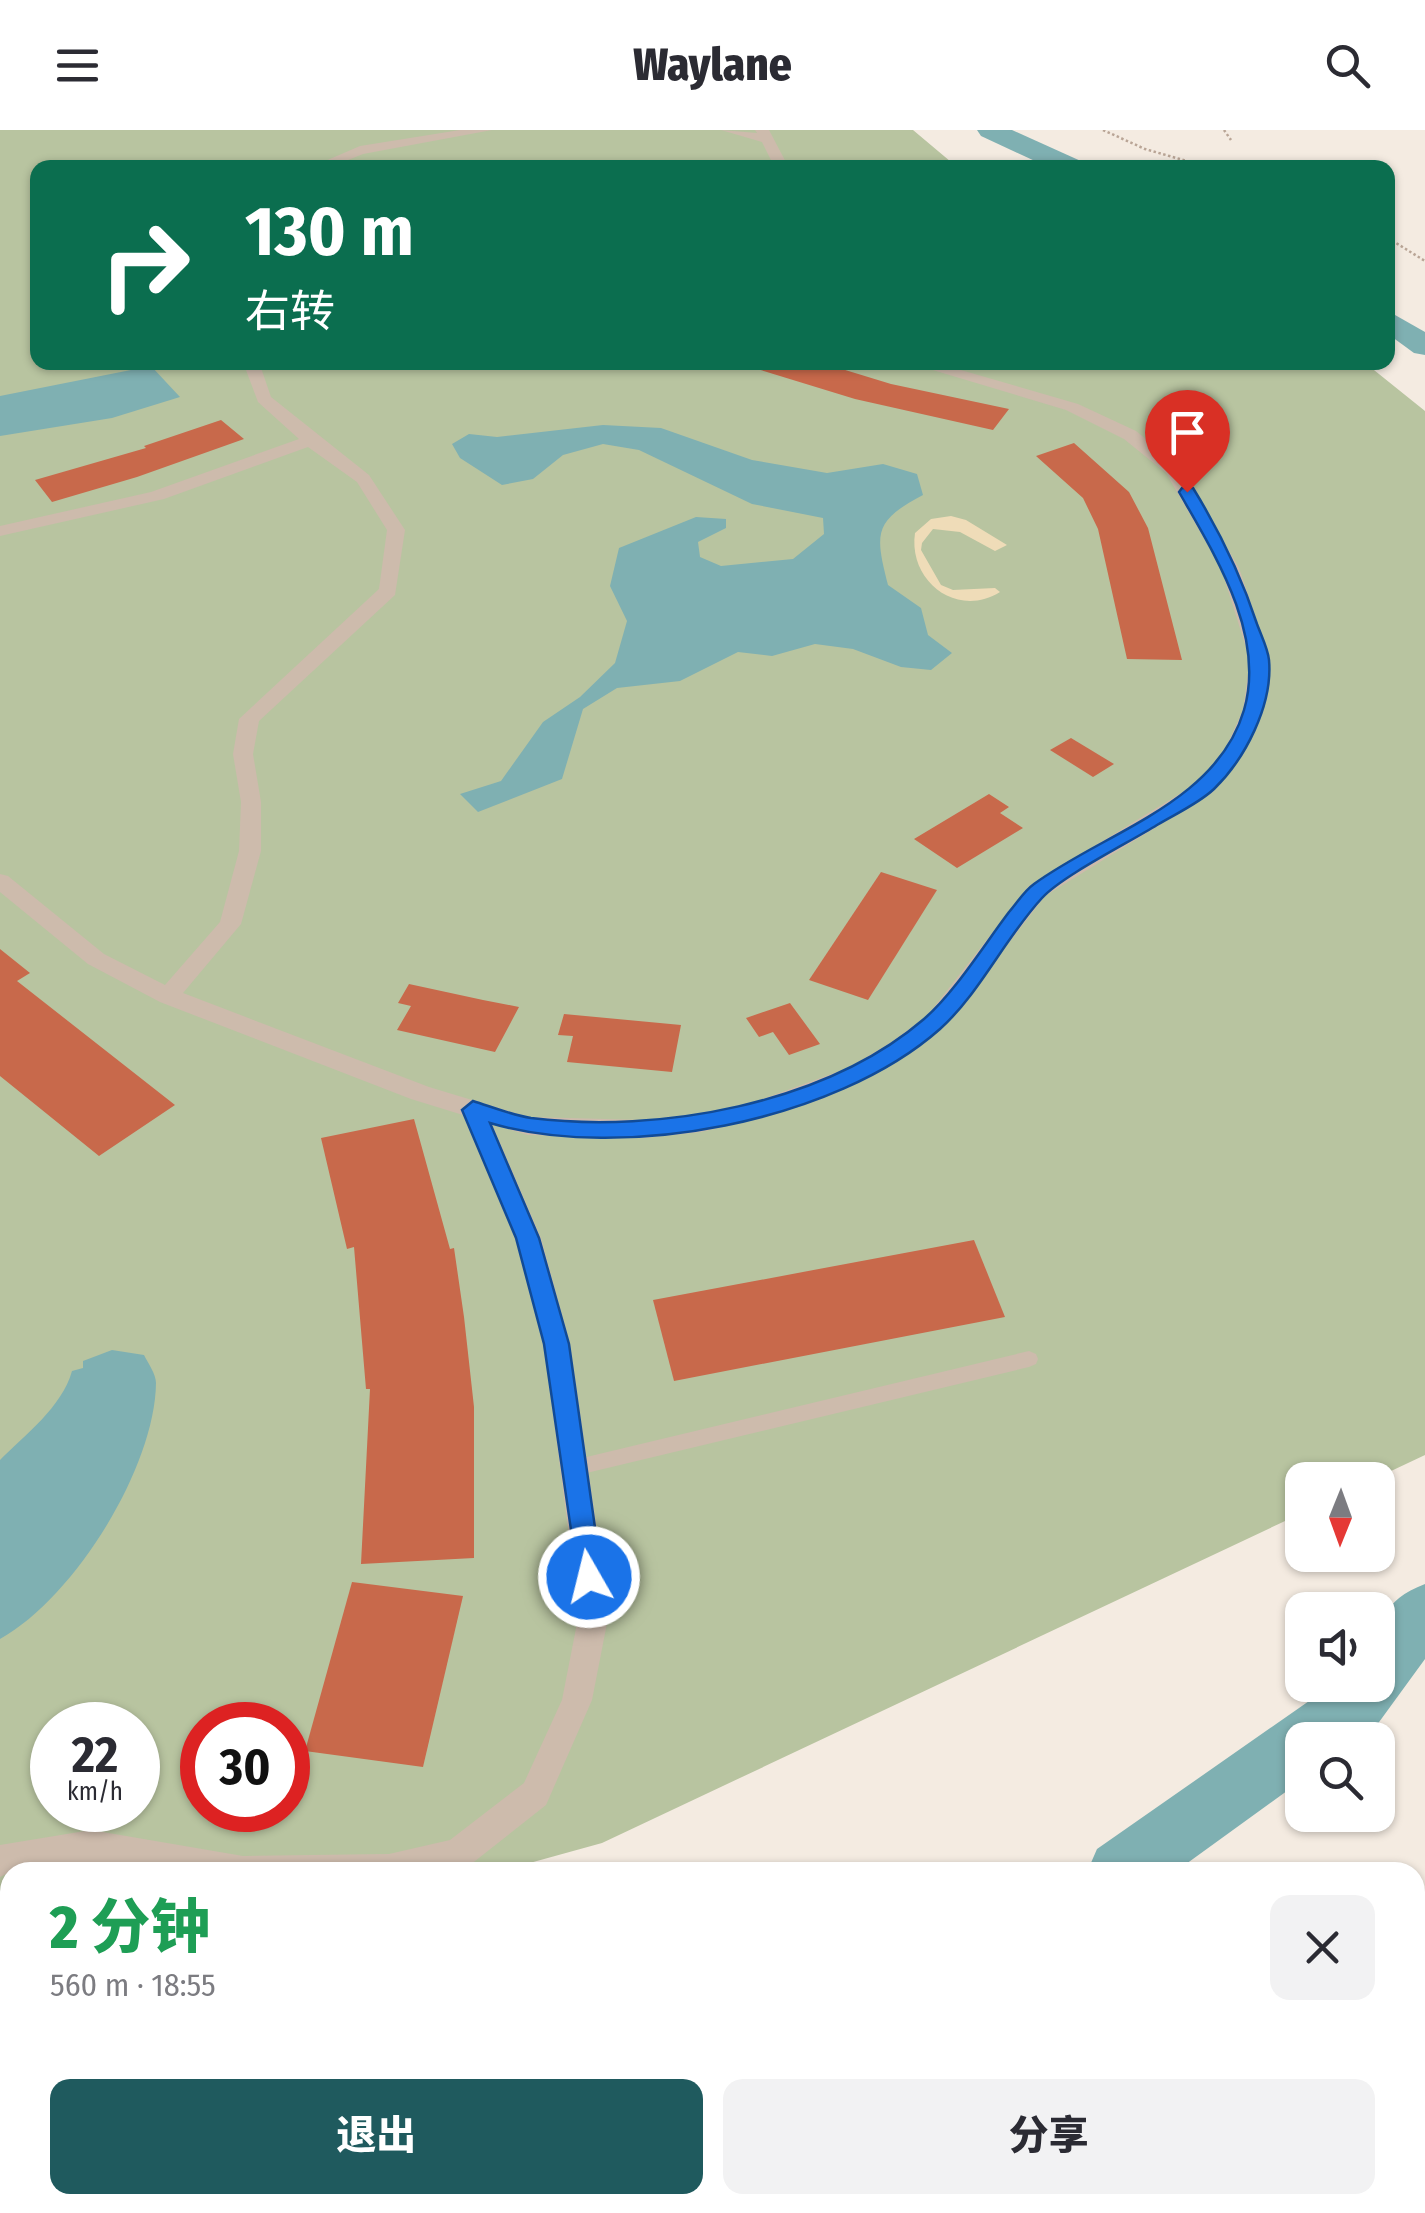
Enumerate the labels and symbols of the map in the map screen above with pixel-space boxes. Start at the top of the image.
pin [1145,390,1230,493]
north arrow [1285,1462,1395,1572]
position arrow [537,1525,641,1629]
speed limit sign: 30 [180,1702,310,1832]

